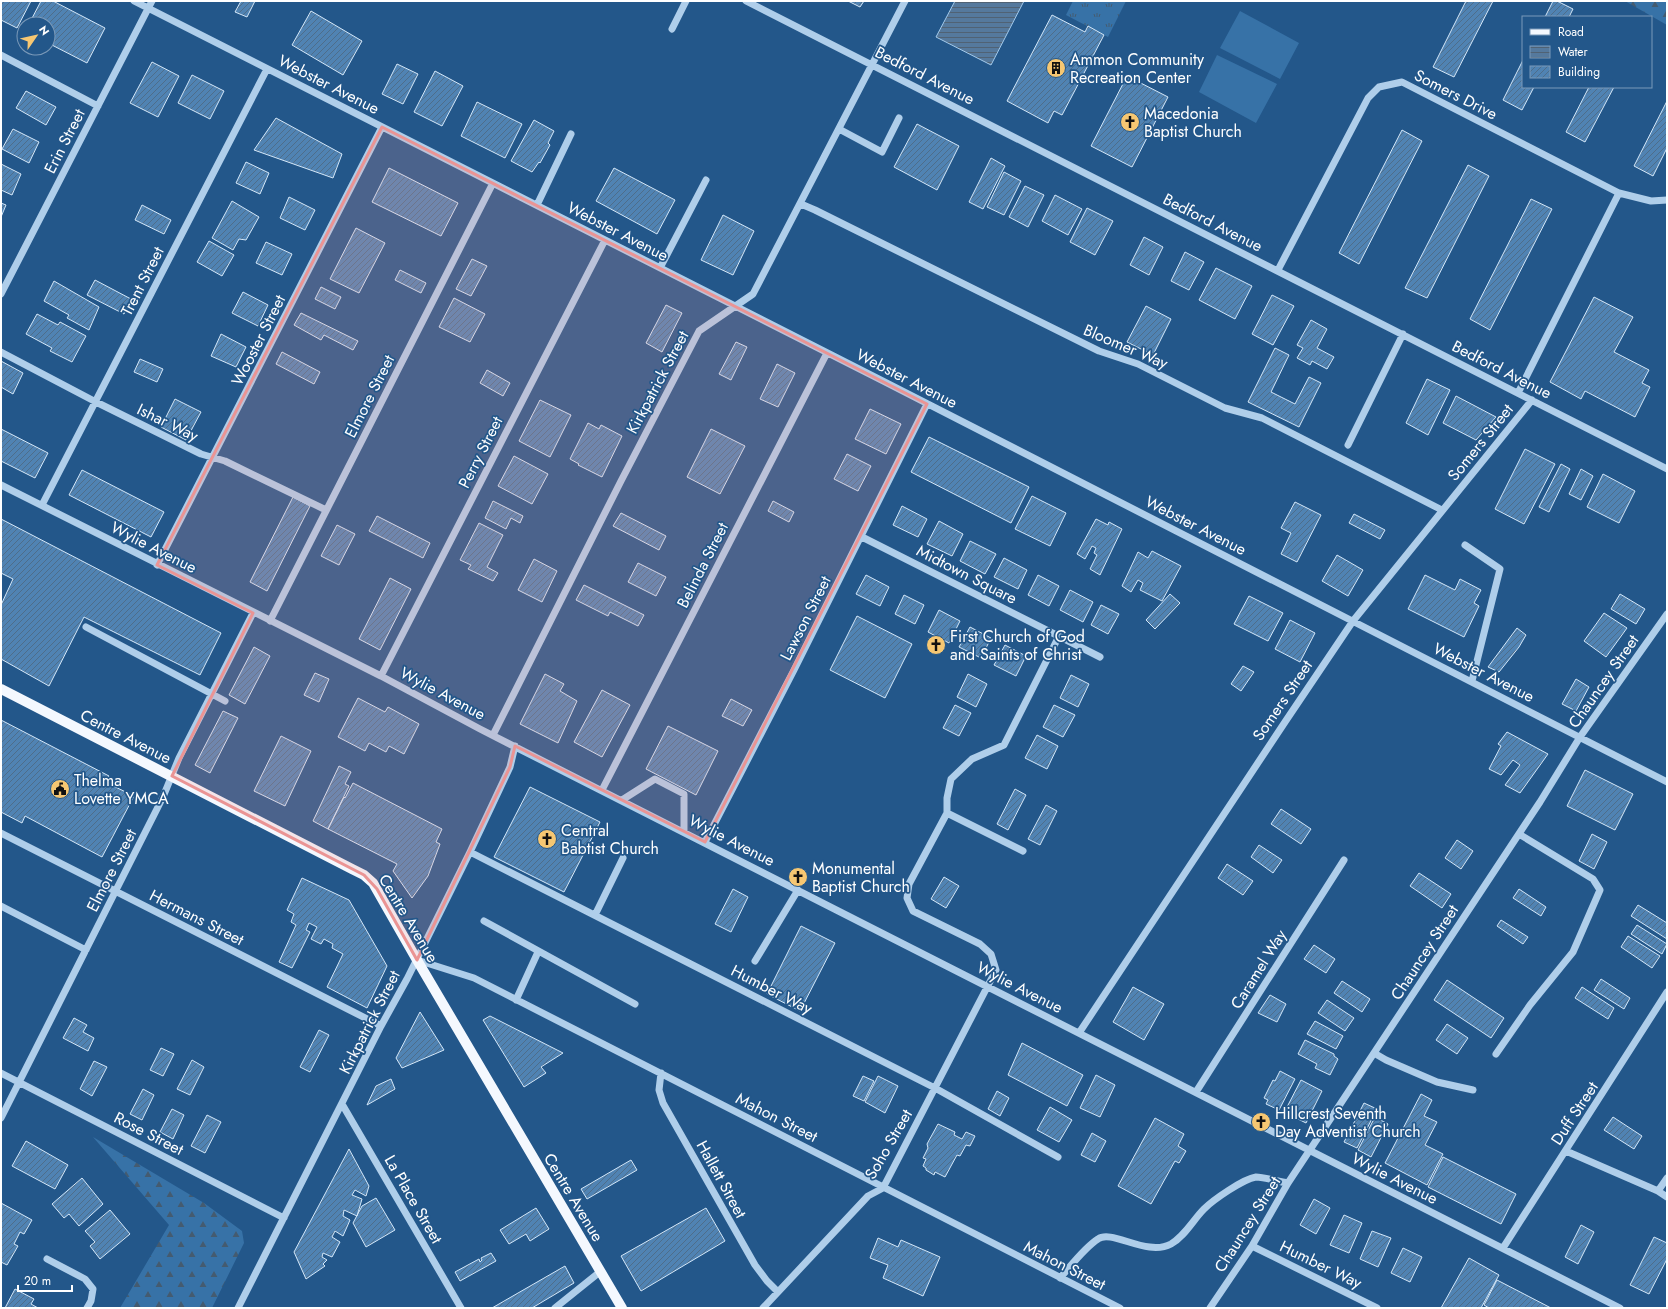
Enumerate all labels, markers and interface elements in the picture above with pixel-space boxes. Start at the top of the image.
north arrow [16,16,56,56]
legend [1522,16,1652,88]
text: N [35,22,53,39]
text: Road [1558,23,1584,41]
street label: Bedford Avenue [871,40,978,110]
text: Water [1558,43,1589,61]
place label: Ammon Community Recreation Center [1070,48,1205,89]
street label: Webster Avenue [274,49,383,120]
building icon: Ammon Community Recreation Center [1045,57,1067,79]
text: Building [1558,63,1600,81]
street label: Somers Drive [1410,64,1501,125]
place label: Macedonia Baptist Church [1144,102,1242,143]
street label: Erin Street [38,105,91,178]
church icon: Macedonia Baptist Church [1119,111,1141,133]
street label: Bedford Avenue [1159,187,1266,257]
street label: Webster Avenue [563,196,672,267]
street label: Trent Street [115,243,170,320]
street label: Wooster Street [226,291,291,390]
street label: Bloomer Way [1080,318,1173,375]
street label: Kirkpatrick Street [621,327,694,438]
street label: Bedford Avenue [1448,334,1555,404]
street label: Webster Avenue [852,343,961,414]
street label: Elmore Street [339,351,400,442]
street label: Ishar Way [133,398,203,448]
street label: Somers Street [1442,399,1519,486]
street label: Perry Street [452,412,508,492]
street label: Webster Avenue [1141,490,1250,561]
street label: Wylie Avenue [107,516,201,579]
street label: Belinda Street [671,518,734,612]
street label: Midtown Square [912,539,1021,610]
street label: Lawson Street [774,572,837,665]
place label: First Church of God and Saints of Christ [950,625,1085,666]
street label: Chauncey Street [1563,630,1644,733]
church icon: First Church of God and Saints of Christ [925,634,947,656]
street label: Webster Avenue [1429,637,1538,708]
street label: Somers Street [1247,655,1318,745]
street label: Wylie Avenue [396,661,489,726]
street label: Centre Avenue [76,704,175,769]
place label: Thelma Lovette YMCA [74,769,169,810]
public building icon: Thelma Lovette YMCA [49,778,71,800]
street label: Wylie Avenue [685,809,779,872]
place label: Central Babtist Church [561,819,659,860]
street label: Elmore Street [81,825,142,916]
church icon: Central Babtist Church [536,828,558,850]
place label: Monumental Baptist Church [812,857,910,898]
church icon: Monumental Baptist Church [787,866,809,888]
street label: Centre Avenue [373,870,444,967]
street label: Hermans Street [146,884,248,951]
street label: Chauncey Street [1385,900,1464,1004]
street label: Caramel Way [1225,924,1293,1013]
street label: Wylie Avenue [973,956,1067,1019]
street label: Humber Way [727,959,817,1020]
street label: Kirkpatrick Street [333,966,406,1078]
street label: Duff Street [1545,1077,1604,1149]
street label: Mahon Street [732,1087,822,1148]
place label: Hillcrest Seventh Day Adventist Church [1275,1102,1421,1143]
street label: Soho Street [859,1105,918,1184]
street label: Rose Street [110,1106,188,1161]
church icon: Hillcrest Seventh Day Adventist Church [1250,1111,1272,1133]
street label: Hallett Street [691,1136,752,1222]
street label: Wylie Avenue [1348,1147,1442,1210]
street label: Centre Avenue [538,1149,609,1246]
street label: La Place Street [379,1151,448,1248]
street label: Chauncey Street [1209,1172,1286,1277]
street label: Mahon Street [1020,1235,1110,1296]
street label: Humber Way [1276,1235,1367,1295]
scale bar [18,1267,72,1293]
text: 20 m [24,1272,51,1290]

